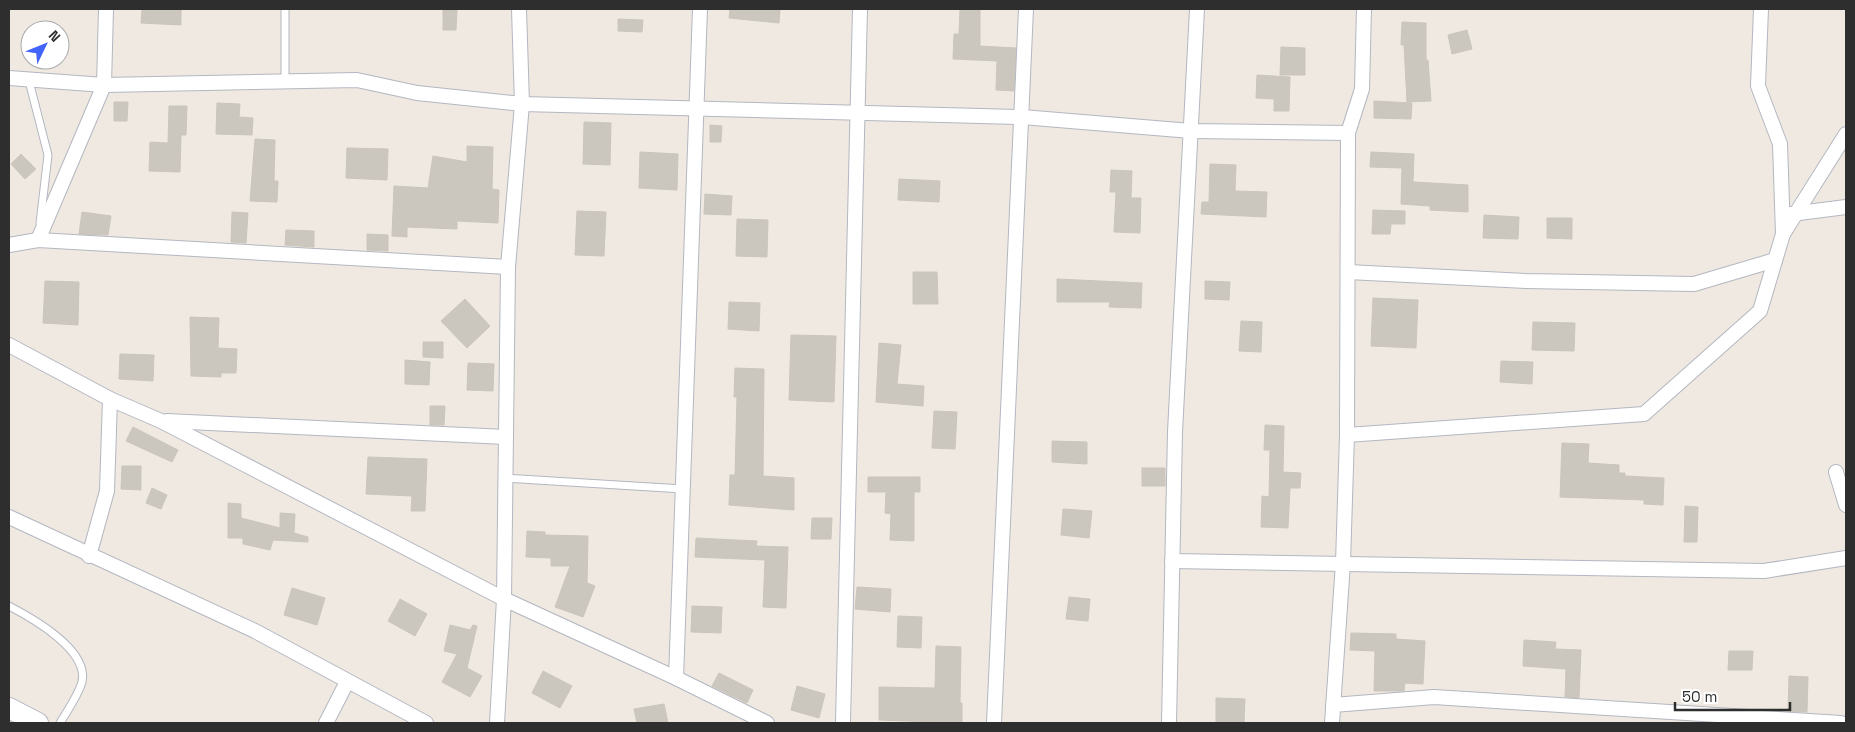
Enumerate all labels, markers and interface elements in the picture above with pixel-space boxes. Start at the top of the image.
north arrow [20,20,70,70]
text: N [45,27,64,46]
scale bar [1675,680,1790,712]
text: 50 m [1682,687,1717,706]

